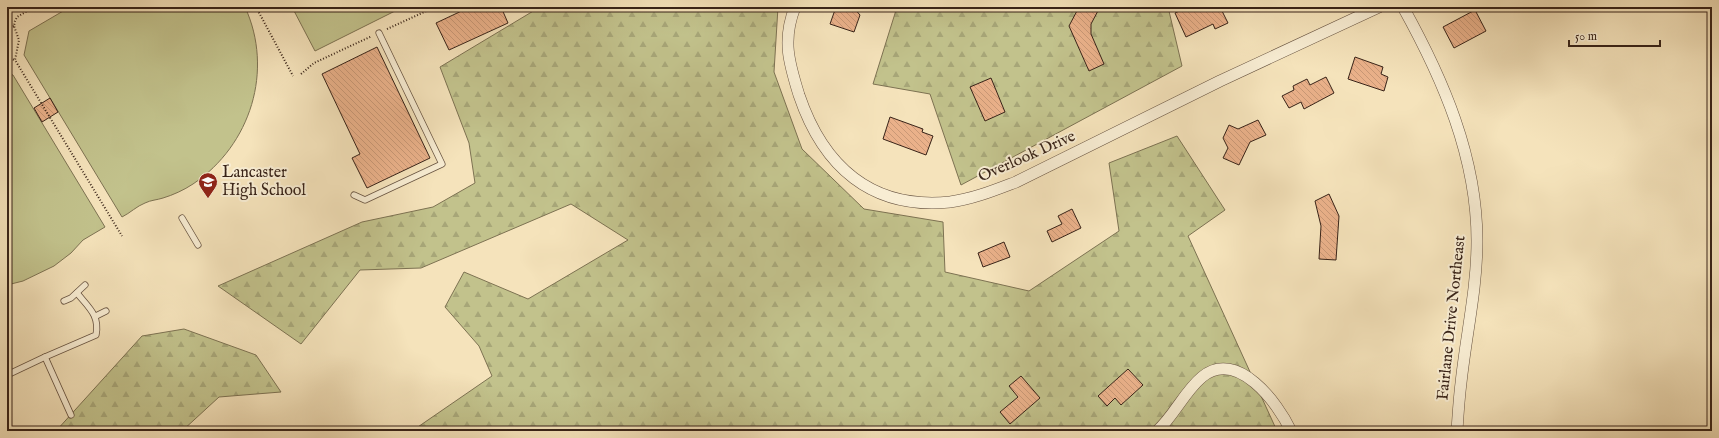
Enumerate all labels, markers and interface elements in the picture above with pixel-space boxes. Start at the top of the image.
scale bar [1569,22,1660,48]
text: 50 m [1575,29,1597,44]
street label: Overlook Drive [975,127,1079,187]
place label: Lancaster High School [222,163,306,201]
school or university icon: Lancaster High School [197,171,219,199]
street label: Fairlane Drive Northeast [1433,234,1471,401]

